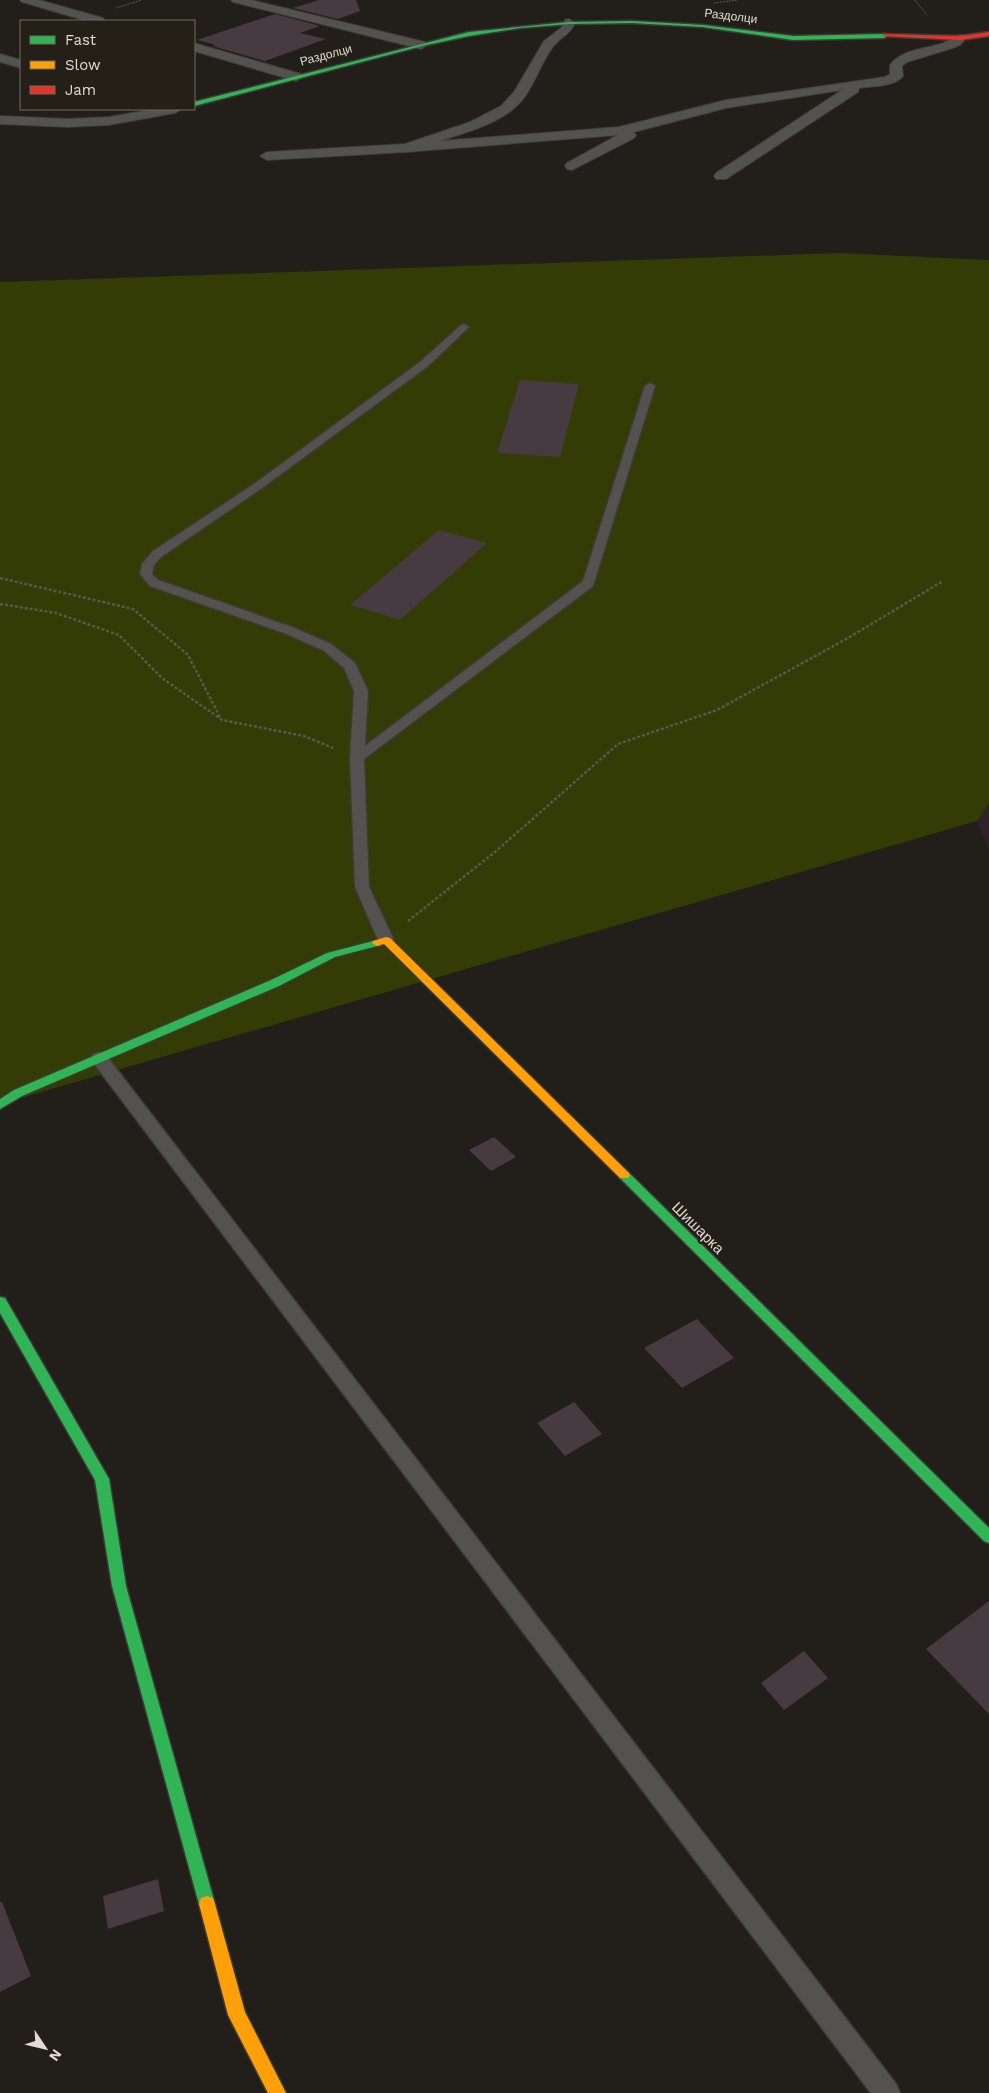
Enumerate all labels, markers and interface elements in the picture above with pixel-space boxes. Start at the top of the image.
street label: Раздолци [704,6,758,26]
legend [20,20,195,110]
text: Fast [65,31,97,49]
street label: Раздолци [298,41,354,69]
text: Slow [65,56,101,74]
text: Jam [65,81,96,99]
street label: Шишарка [668,1198,728,1258]
north arrow [20,2023,70,2073]
text: N [46,2047,65,2064]

